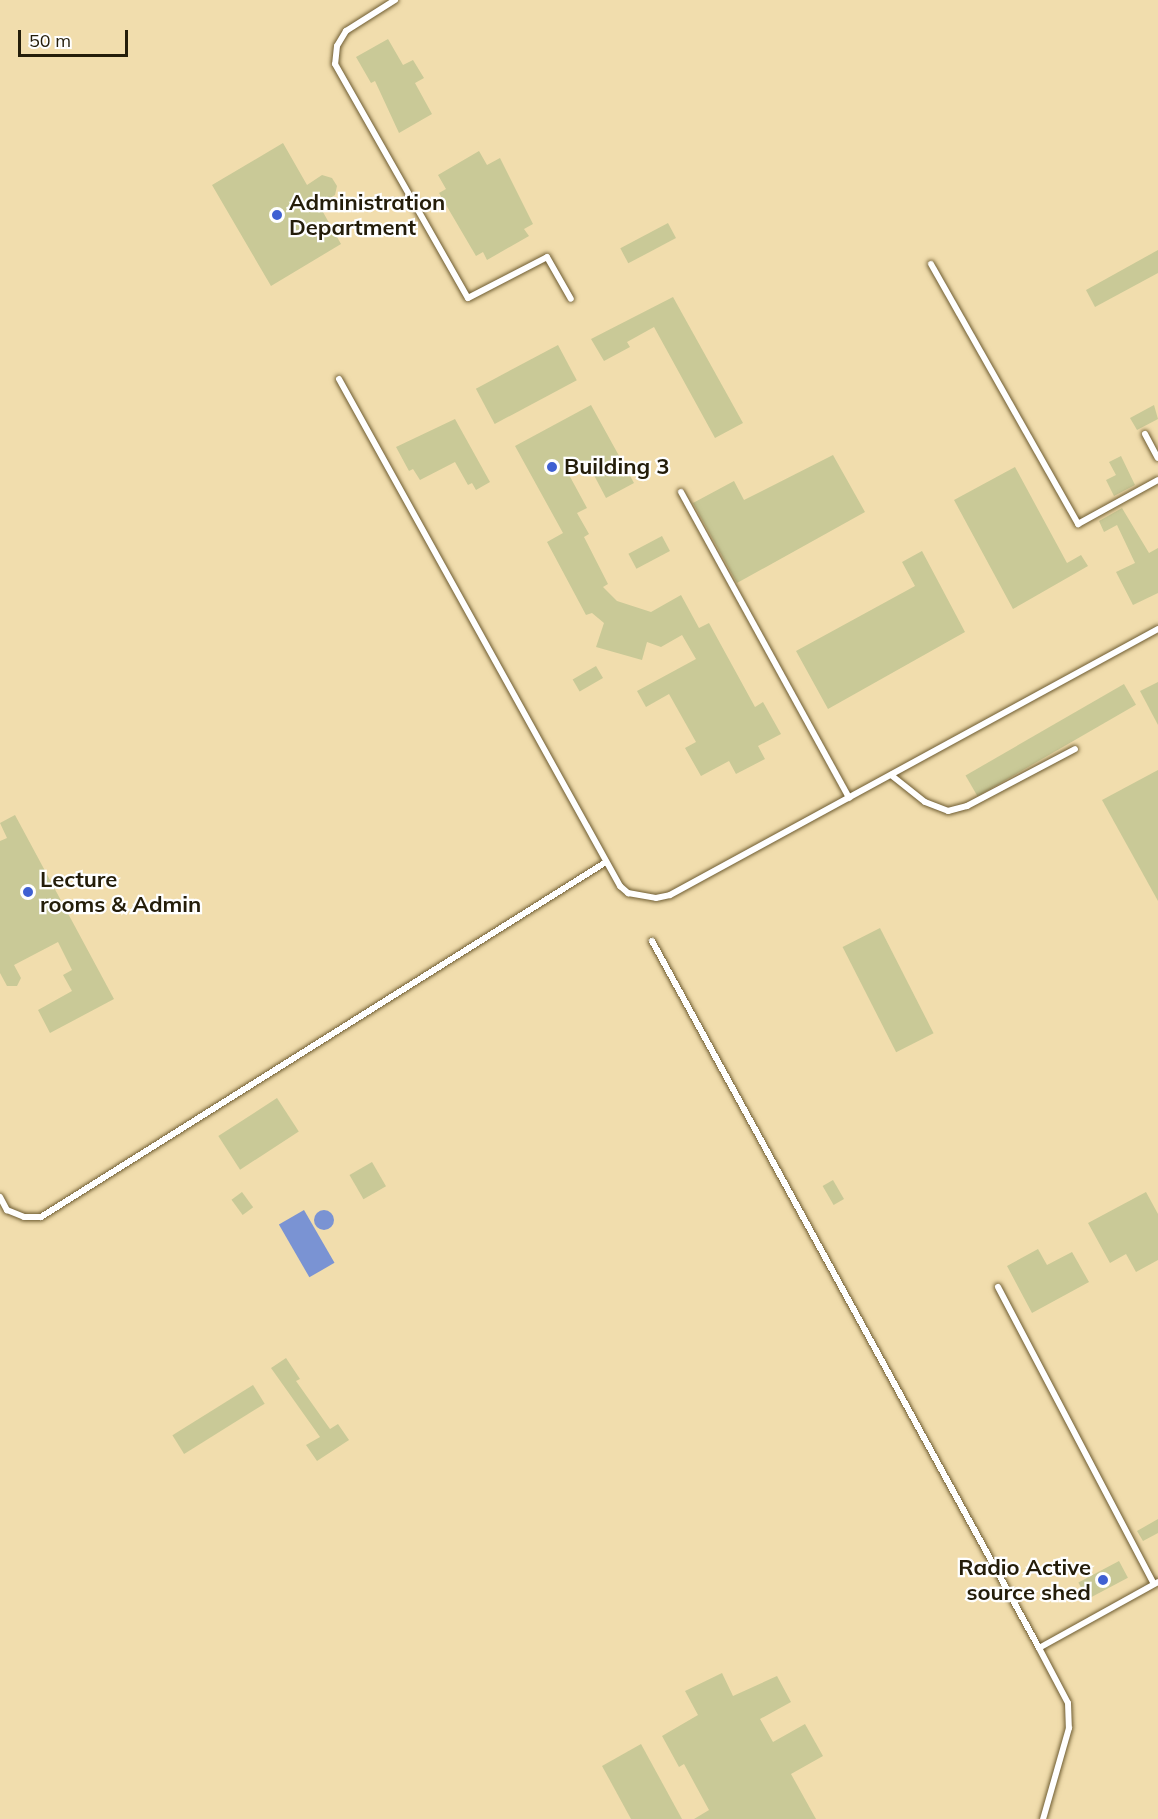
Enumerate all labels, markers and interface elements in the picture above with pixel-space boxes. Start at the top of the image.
scale bar [21,18,130,56]
text: 50 m [29,29,71,52]
place label: Administration Department [289,189,445,240]
marker: Administration Department [270,208,284,222]
place label: Building 3 [564,454,669,480]
marker: Building 3 [545,460,559,474]
place label: Lecture rooms & Admin [40,866,201,918]
marker: Lecture rooms & Admin [21,885,35,899]
place label: Radio Active source shed [958,1554,1091,1606]
marker: Radio Active source shed [1096,1573,1110,1587]

